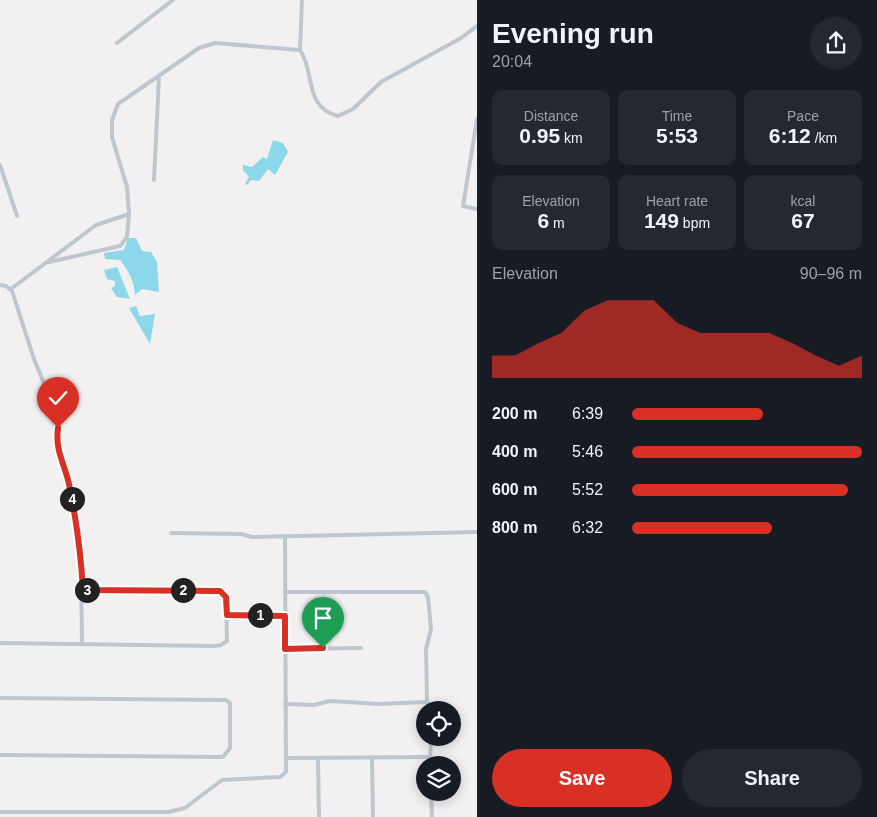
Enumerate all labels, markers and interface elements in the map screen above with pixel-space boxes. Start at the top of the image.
button: share [810,17,862,69]
text: Evening run [492,18,654,49]
text: 20:04 [492,53,532,70]
text: Distance [524,108,578,124]
text: Time [662,108,692,124]
text: Pace [787,108,819,124]
text: 0.95 [519,124,560,147]
text: 5:53 [656,124,698,147]
text: 6:12 [769,124,811,147]
text: km [560,130,583,146]
text: /km [811,130,837,146]
text: Elevation [522,193,580,209]
text: Heart rate [646,193,708,209]
text: kcal [791,193,815,209]
text: 6 [537,209,549,232]
text: 149 [644,209,679,232]
text: 67 [791,209,815,232]
text: m [549,215,565,231]
text: bpm [679,215,710,231]
text: Elevation [492,265,558,282]
text: 90–96 m [800,265,862,282]
pin [37,377,79,428]
icon: check [44,384,72,412]
text: 200 m [492,405,537,422]
text: 6:39 [572,405,603,422]
text: 400 m [492,443,537,460]
text: 5:46 [572,443,603,460]
text: 600 m [492,481,537,498]
text: 5:52 [572,481,603,498]
pin: 4 [60,486,84,512]
text: 4 [69,491,76,507]
text: 800 m [492,519,537,536]
text: 6:32 [572,519,603,536]
pin: 3 [74,578,100,602]
pin: 2 [170,578,196,602]
text: 3 [84,582,91,598]
text: 2 [180,582,187,598]
pin [302,597,344,648]
pin: 1 [248,602,272,628]
icon: arrive [309,604,337,632]
text: 1 [257,607,264,623]
map controls [416,701,461,801]
button: locate [416,701,461,746]
button: Save [492,749,672,807]
button: Share [682,749,862,807]
button: layers [416,756,461,801]

